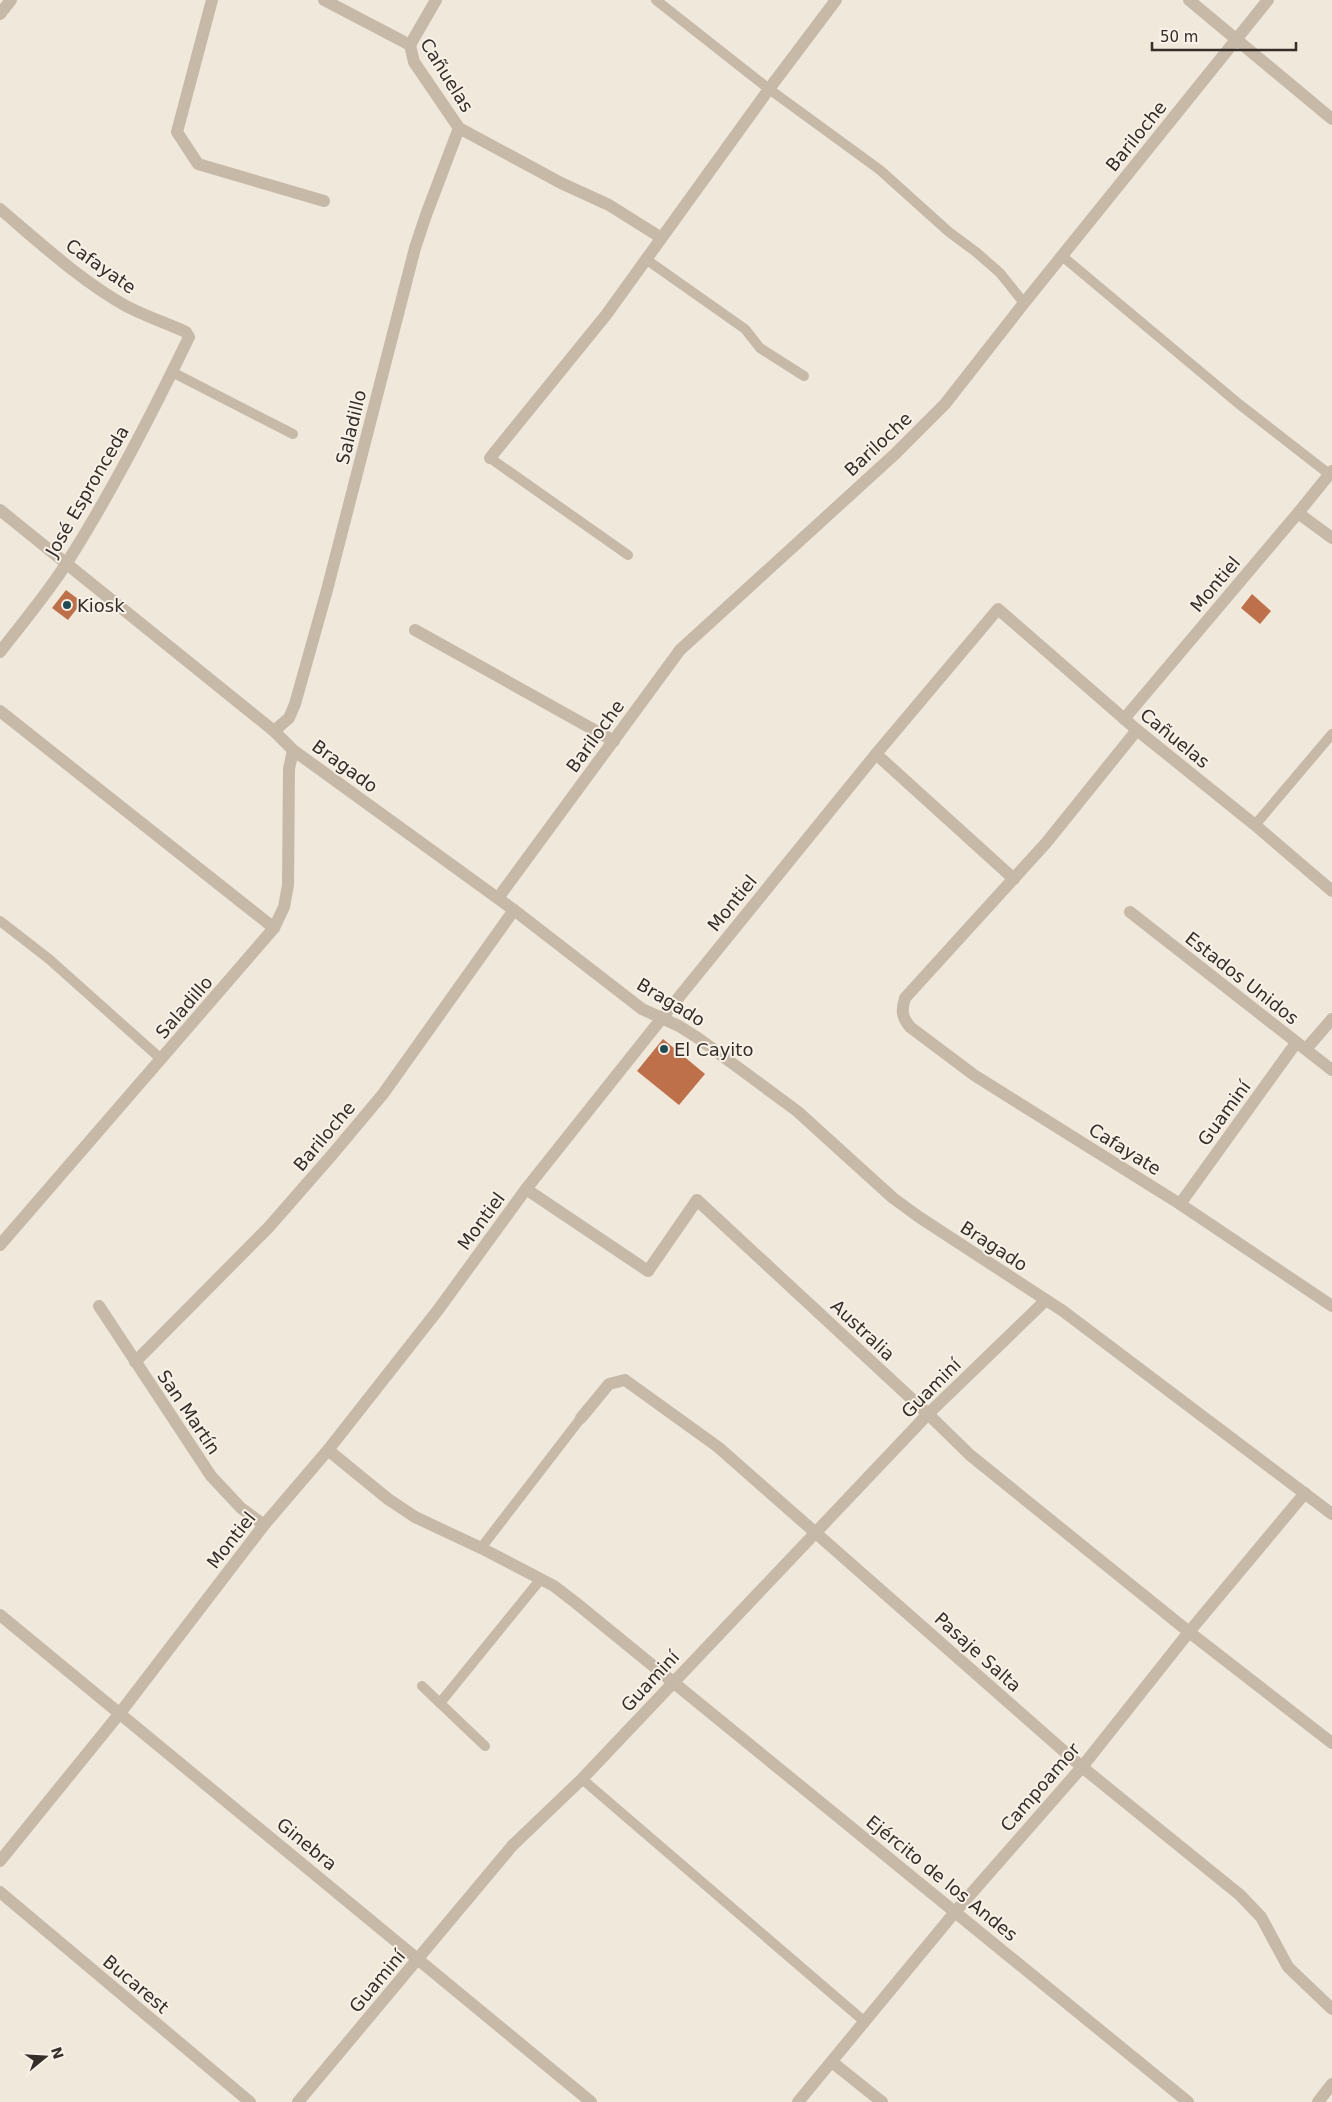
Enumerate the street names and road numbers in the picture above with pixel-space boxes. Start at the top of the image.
street label: Cañuelas [416,34,478,116]
street label: Bariloche [1101,97,1171,175]
street label: Cafayate [62,234,140,298]
street label: Saladillo [332,388,370,466]
street label: Bariloche [840,408,916,480]
street label: José Espronceda [41,422,133,561]
street label: Montiel [1186,552,1244,616]
street label: Bariloche [562,696,628,776]
street label: Cañuelas [1136,704,1214,772]
street label: Bragado [308,735,382,797]
street label: Montiel [703,871,761,935]
street label: Estados Unidos [1181,927,1303,1029]
street label: Saladillo [151,971,217,1043]
street label: Bragado [633,974,709,1030]
street label: Guaminí [1193,1076,1255,1150]
street label: Bariloche [289,1097,359,1175]
street label: Cafayate [1085,1119,1165,1179]
street label: Montiel [453,1188,509,1254]
street label: Bragado [957,1217,1031,1275]
street label: Australia [827,1295,899,1365]
street label: Guaminí [897,1353,966,1422]
street label: San Martín [153,1366,225,1458]
street label: Montiel [202,1507,260,1573]
street label: Pasaje Salta [931,1608,1025,1696]
street label: Guaminí [617,1646,684,1716]
street label: Campoamor [996,1738,1085,1836]
street label: Ejército de los Andes [862,1811,1022,1945]
street label: Ginebra [273,1813,341,1875]
street label: Guaminí [345,1945,410,2017]
street label: Bucarest [99,1951,173,2017]

